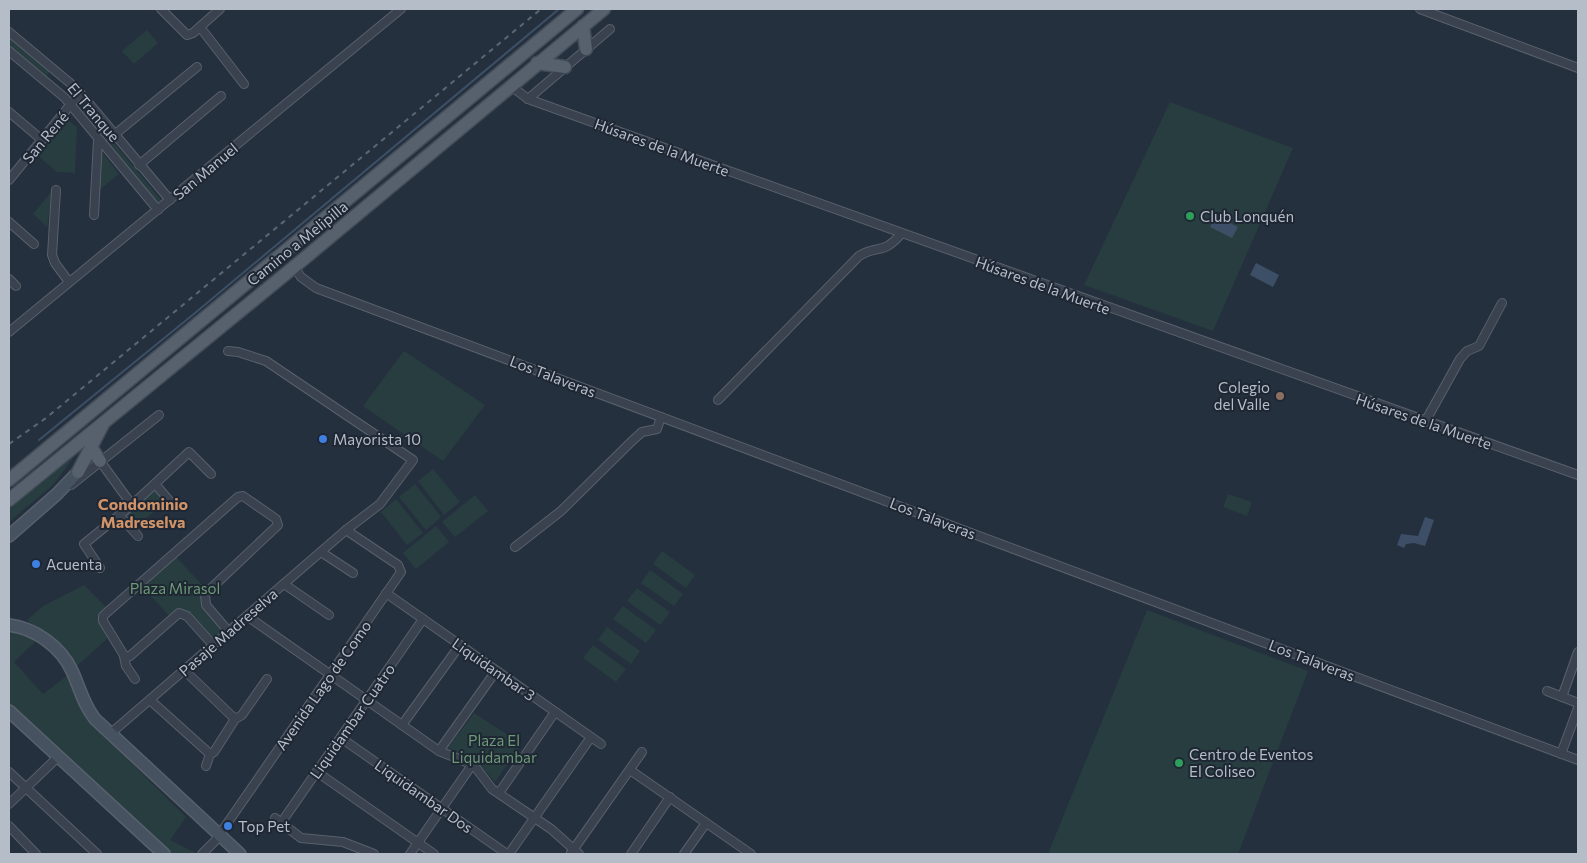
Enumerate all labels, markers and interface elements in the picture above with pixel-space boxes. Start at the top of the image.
street label: El Tranque [64,79,124,145]
street label: San René [18,107,72,167]
street label: Húsares de la Muerte [592,114,732,180]
street label: San Manuel [169,139,241,203]
street label: Camino a Melipilla [243,197,351,289]
place label: Club Lonquén [1200,207,1294,225]
marker: Club Lonquén [1184,210,1196,222]
street label: Húsares de la Muerte [973,252,1113,318]
street label: Los Talaveras [507,351,599,401]
place label: Colegio del Valle [1214,378,1270,413]
street label: Húsares de la Muerte [1354,389,1494,453]
marker: Colegio del Valle [1274,390,1286,402]
place label: Mayorista 10 [333,430,421,448]
marker: Mayorista 10 [317,433,329,445]
street label: Los Talaveras [887,493,979,543]
district label: Condominio Madreselva [98,494,189,531]
place label: Acuenta [46,555,102,573]
marker: Acuenta [30,558,42,570]
park label: Plaza Mirasol [130,579,220,597]
street label: Pasaje Madreselva [175,584,281,680]
street label: Avenida Lago de Como [271,617,375,753]
street label: Liquidambar 3 [449,634,539,704]
street label: Los Talaveras [1266,635,1358,685]
street label: Liquidambar Cuatro [306,660,398,782]
park label: Plaza El Liquidambar [451,731,537,766]
place label: Centro de Eventos El Coliseo [1189,745,1313,780]
street label: Liquidambar Dos [372,756,477,837]
marker: Centro de Eventos El Coliseo [1173,757,1185,769]
place label: Top Pet [238,817,290,835]
marker: Top Pet [222,820,234,832]

